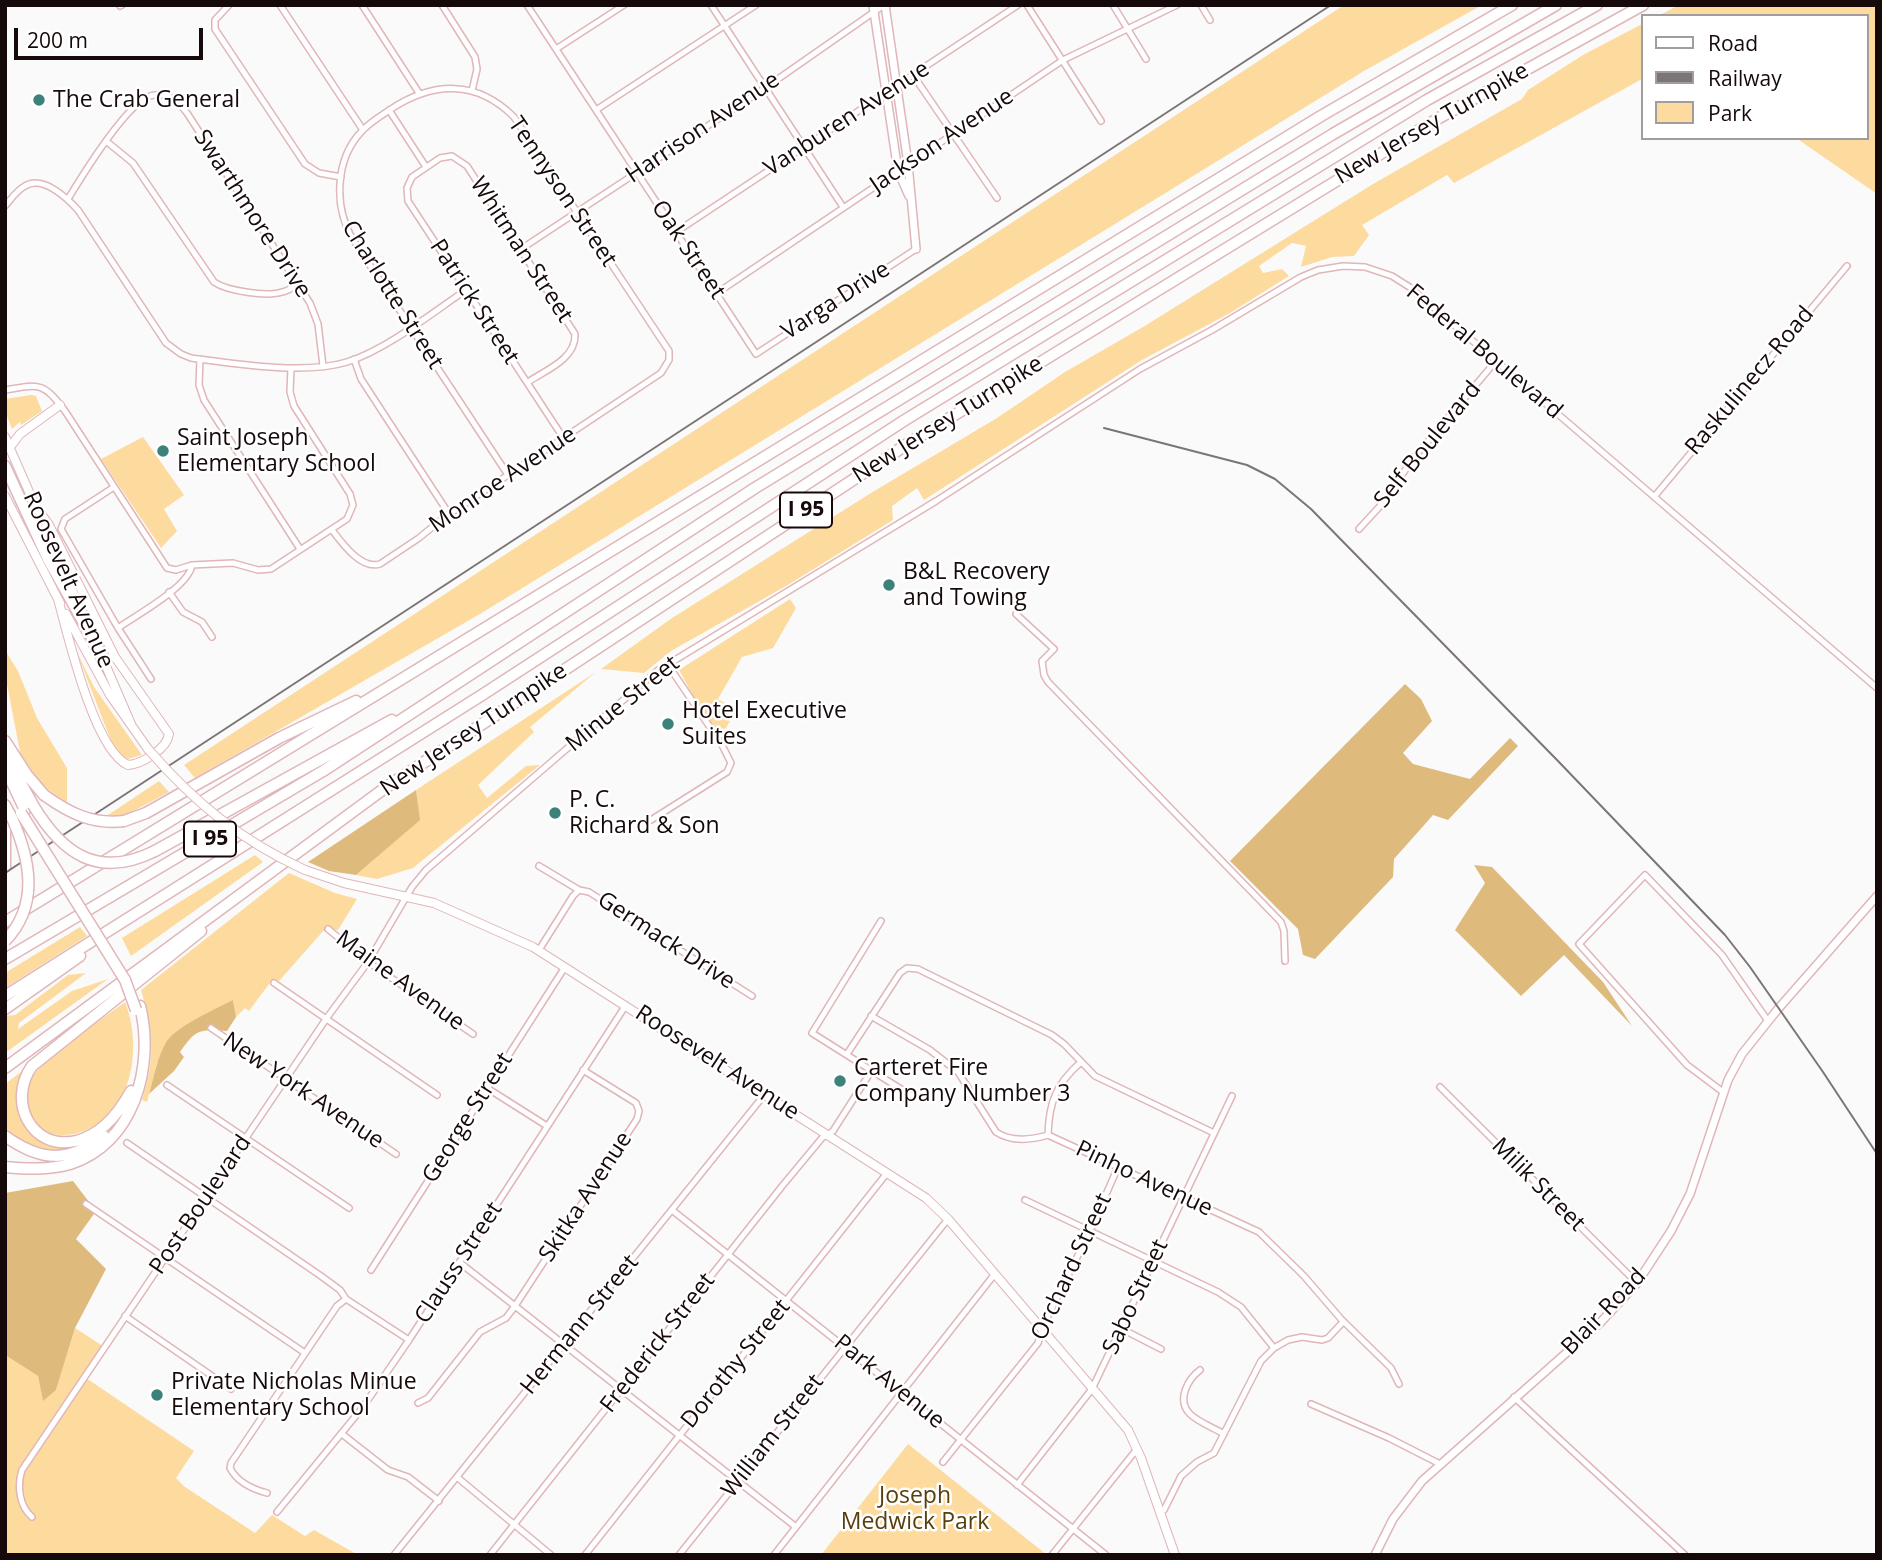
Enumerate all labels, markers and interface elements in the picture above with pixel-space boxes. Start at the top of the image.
scale bar [18,14,206,58]
legend [1640,14,1868,140]
text: 200 m [27,26,88,54]
text: Road [1708,29,1758,57]
street label: Vanburen Avenue [759,55,935,183]
street label: New Jersey Turnpike [1330,57,1534,191]
text: Railway [1708,64,1782,92]
street label: Harrison Avenue [621,66,785,190]
street label: Jackson Avenue [865,83,1019,199]
place label: The Crab General [53,86,240,114]
marker: The Crab General [31,92,47,108]
text: Park [1708,99,1752,127]
street label: Tennyson Street [502,112,622,272]
street label: Swarthmore Drive [187,125,317,303]
street label: Whitman Street [464,172,578,328]
street label: Oak Street [645,195,731,305]
street label: Charlotte Street [335,216,449,374]
street label: Patrick Street [423,234,525,370]
street label: Varga Drive [777,256,895,346]
street label: Federal Boulevard [1400,279,1568,425]
street label: Raskulinecz Road [1680,301,1820,461]
street label: New Jersey Turnpike [848,350,1048,490]
street label: Self Boulevard [1369,376,1487,514]
street label: Monroe Avenue [424,421,582,539]
place label: Saint Joseph Elementary School [177,424,376,478]
marker: Saint Joseph Elementary School [155,443,171,459]
street label: Roosevelt Avenue [17,488,119,672]
road number: I 95 [780,492,832,528]
place label: B&L Recovery and Towing [903,558,1050,612]
marker: B&L Recovery and Towing [881,577,897,593]
street label: Minue Street [561,650,685,758]
street label: New Jersey Turnpike [375,657,573,803]
place label: Hotel Executive Suites [682,697,847,751]
marker: Hotel Executive Suites [660,716,676,732]
place label: P. C. Richard & Son [569,786,720,840]
marker: P. C. Richard & Son [547,805,563,821]
road number: I 95 [184,822,236,856]
street label: Germack Drive [592,886,740,996]
street label: Maine Avenue [330,925,470,1037]
street label: Roosevelt Avenue [630,1000,804,1126]
street label: New York Avenue [217,1027,389,1155]
street label: George Street [417,1048,519,1188]
place label: Carteret Fire Company Number 3 [854,1054,1070,1108]
marker: Carteret Fire Company Number 3 [832,1073,848,1089]
street label: Skitka Avenue [534,1127,638,1267]
street label: Post Boulevard [144,1130,258,1280]
street label: Milik Street [1486,1133,1590,1237]
street label: Pinho Avenue [1071,1135,1217,1223]
street label: Orchard Street [1026,1189,1118,1345]
street label: Clauss Street [409,1197,509,1329]
street label: Sabo Street [1097,1235,1175,1359]
street label: Hermann Street [515,1250,645,1400]
street label: Blair Road [1556,1263,1652,1361]
street label: Frederick Street [595,1268,721,1418]
street label: Dorothy Street [676,1294,796,1434]
street label: Park Avenue [828,1329,950,1435]
place label: Private Nicholas Minue Elementary School [171,1368,417,1422]
street label: William Street [716,1369,830,1503]
marker: Private Nicholas Minue Elementary School [149,1387,165,1403]
park label: Joseph Medwick Park [841,1482,989,1536]

